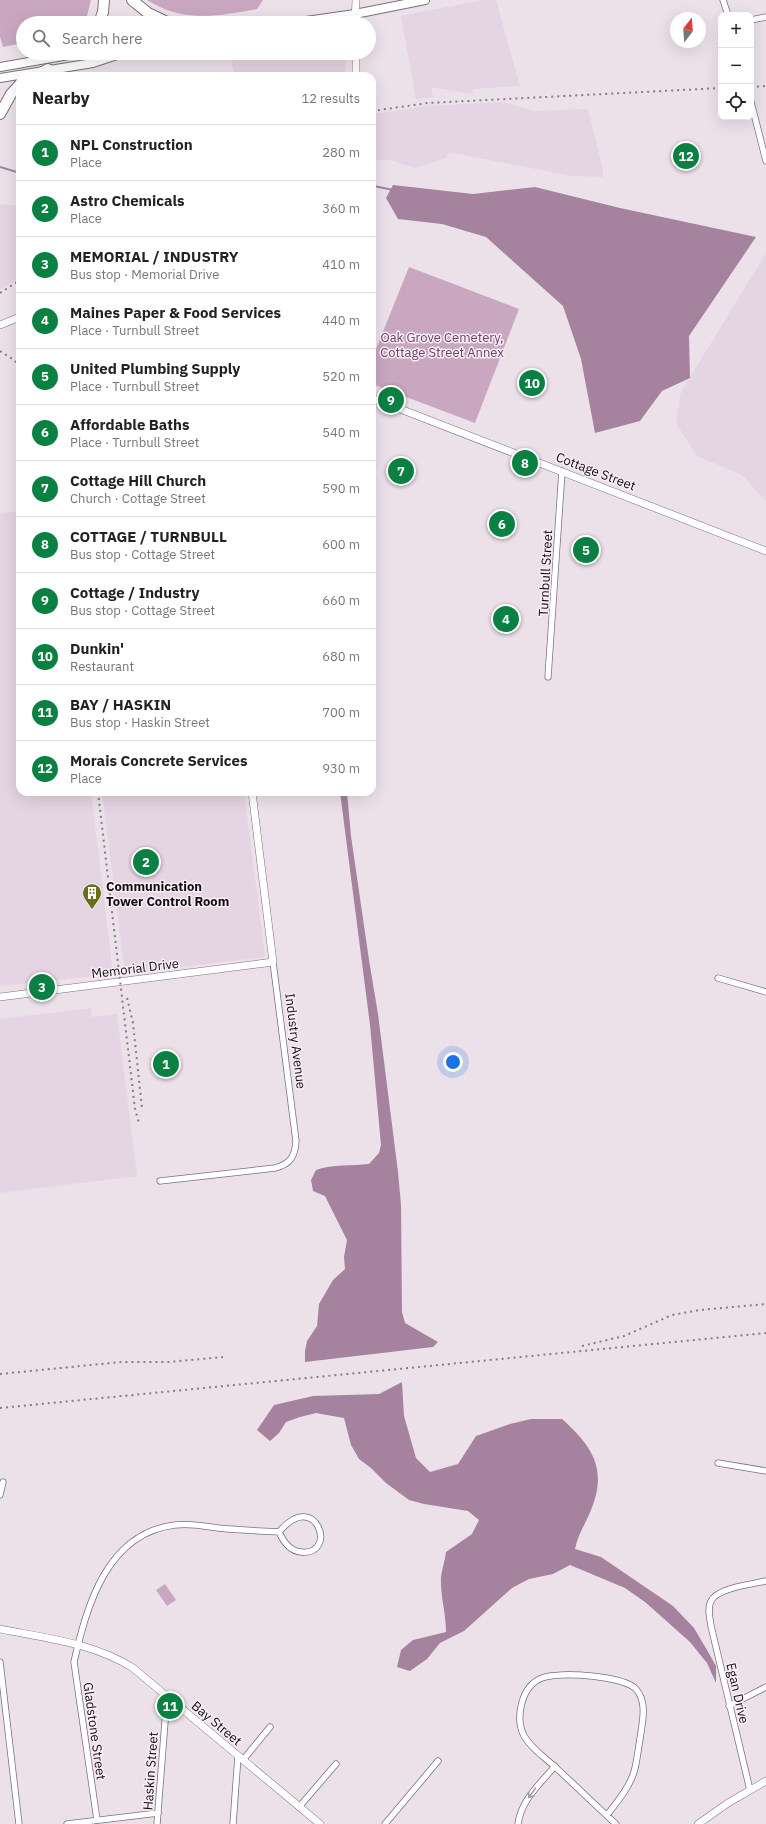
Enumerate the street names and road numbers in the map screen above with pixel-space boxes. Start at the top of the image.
street label: Cottage Street [554,448,638,494]
street label: Turnbull Street [535,529,556,617]
street label: Memorial Drive [90,955,180,982]
street label: Industry Avenue [281,992,310,1090]
street label: Egan Drive [722,1661,753,1725]
street label: Gladstone Street [79,1681,110,1781]
street label: Bay Street [188,1697,245,1749]
street label: Haskin Street [139,1731,162,1811]

